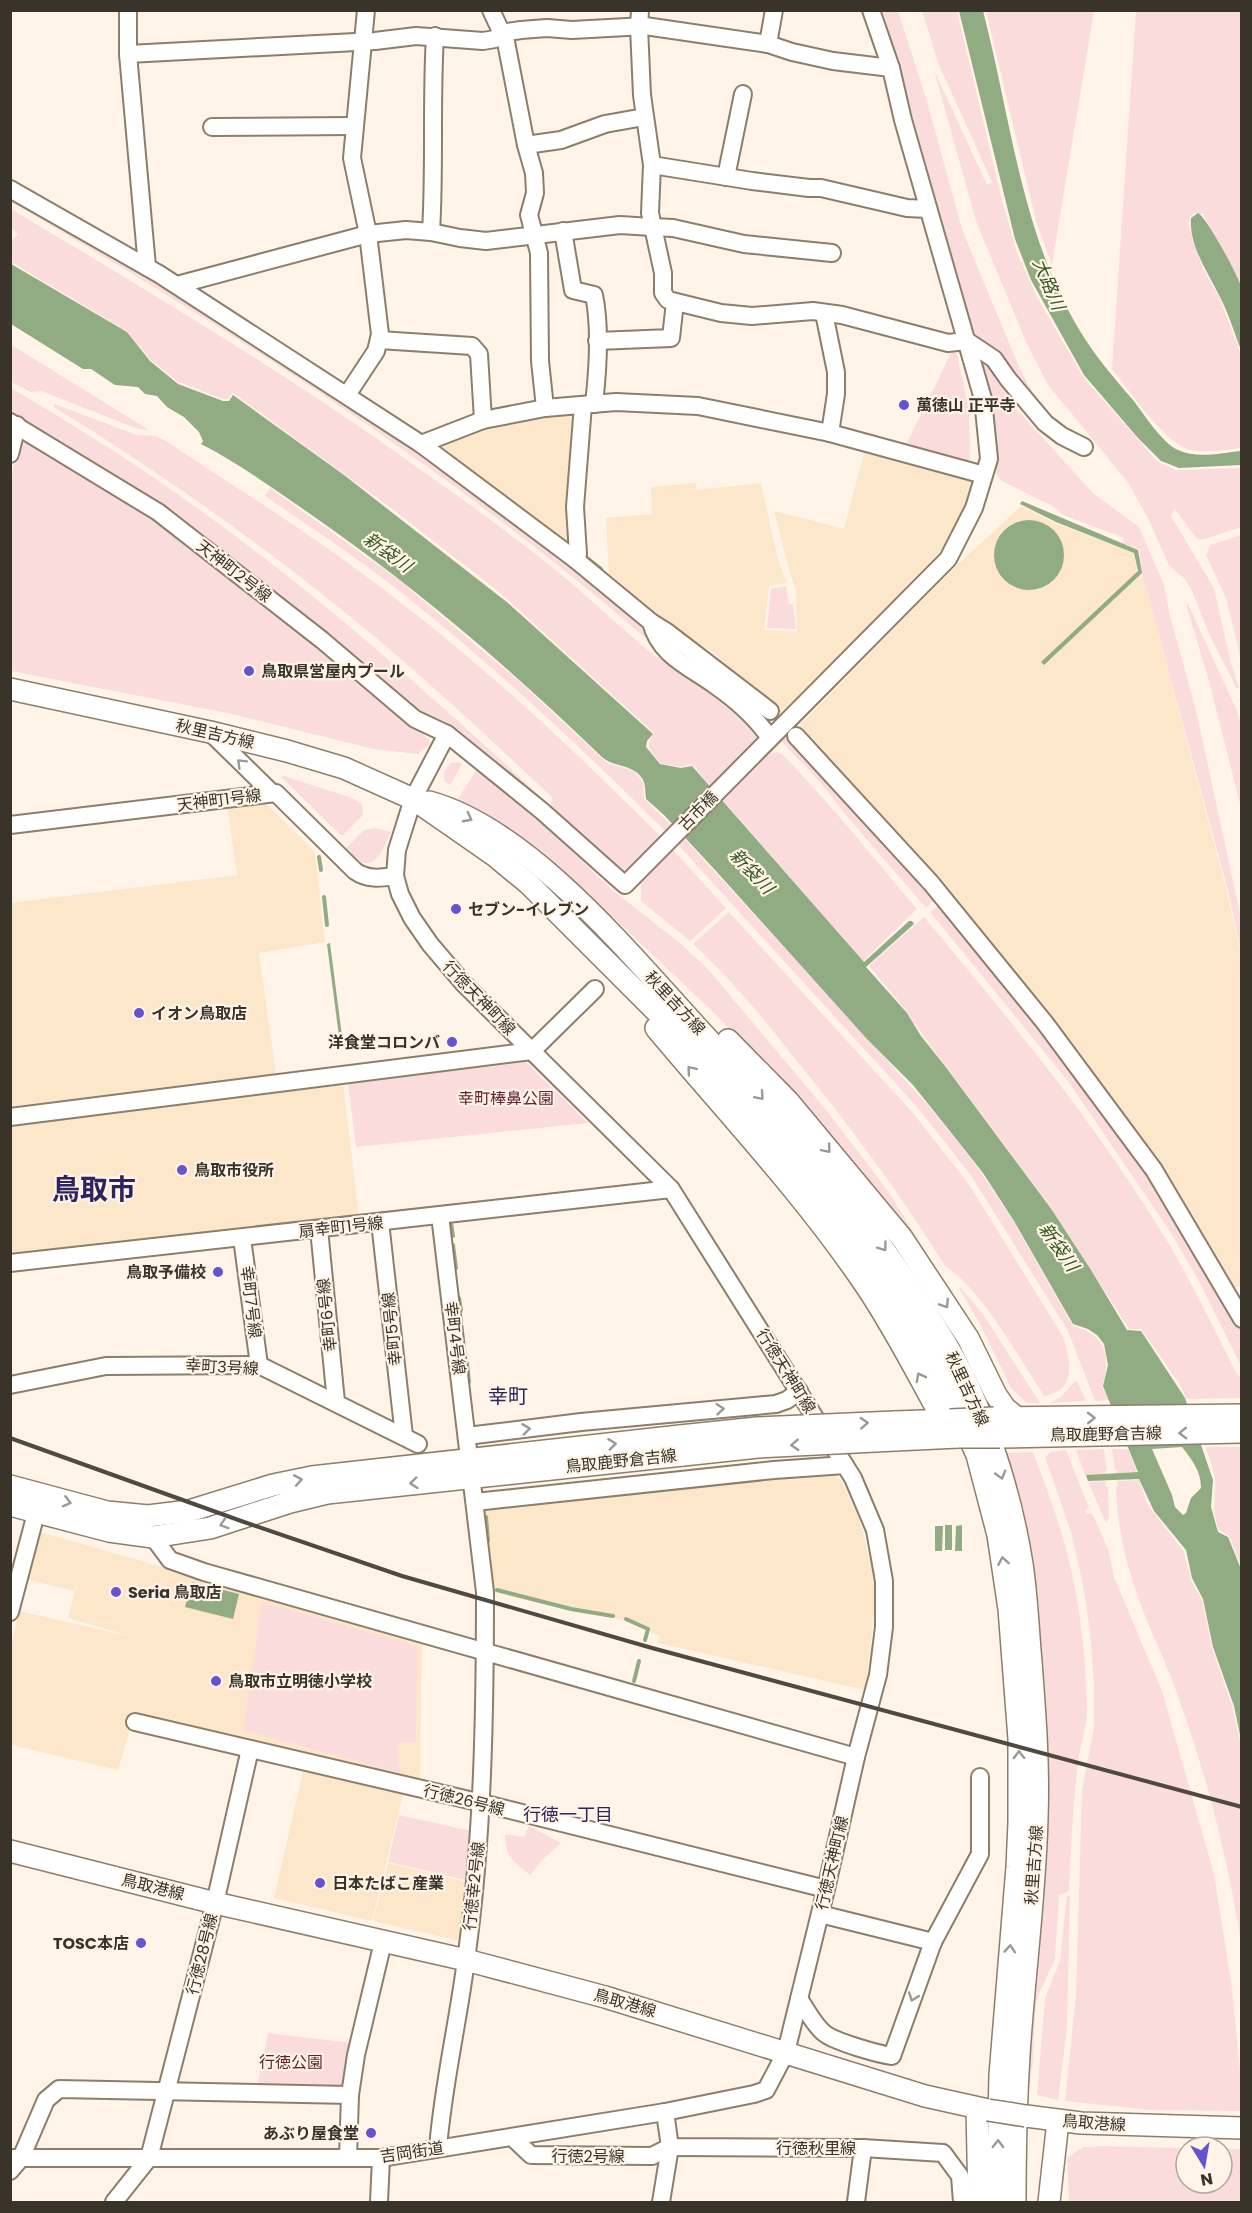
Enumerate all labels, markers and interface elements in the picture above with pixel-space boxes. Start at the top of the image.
water label: 大路川 [1027,254,1072,316]
place label: 萬徳山 正平寺 [916,394,1015,417]
marker: 萬徳山 正平寺 [897,398,911,412]
water label: 新袋川 [359,526,419,579]
street label: 天神町2号線 [192,534,276,608]
place label: 鳥取県営屋内プール [261,660,405,683]
marker: 鳥取県営屋内プール [242,664,256,678]
street label: 秋里吉方線 [173,714,257,754]
one-way arrow [238,759,249,770]
street label: 天神町1号線 [175,783,263,817]
street label: 古市橋 [673,786,723,836]
one-way arrow [462,811,473,822]
water label: 新袋川 [724,843,781,901]
place label: セブン-イレブン [468,898,589,921]
marker: セブン-イレブン [449,902,463,916]
street label: 行徳天神町線 [437,955,521,1041]
street label: 秋里吉方線 [639,966,711,1040]
place label: イオン鳥取店 [151,1002,247,1025]
marker: イオン鳥取店 [132,1006,146,1020]
place label: 洋食堂コロンバ [328,1031,440,1054]
marker: 洋食堂コロンバ [445,1035,459,1049]
one-way arrow [687,1066,698,1077]
park label: 幸町棒鼻公園 [458,1087,554,1110]
one-way arrow [753,1089,764,1100]
one-way arrow [820,1142,831,1153]
place label: 鳥取市役所 [194,1159,274,1182]
marker: 鳥取市役所 [175,1163,189,1177]
district label: 鳥取市 [52,1170,136,1209]
street label: 扇幸町1号線 [297,1211,385,1243]
water label: 新袋川 [1033,1218,1086,1278]
one-way arrow [876,1241,887,1252]
place label: 鳥取予備校 [126,1261,206,1284]
street label: 幸町7号線 [235,1264,267,1340]
marker: 鳥取予備校 [211,1265,225,1279]
street label: 幸町6号線 [312,1277,342,1353]
street label: 幸町5号線 [377,1291,407,1367]
one-way arrow [938,1297,949,1308]
street label: 幸町4号線 [439,1300,471,1376]
street label: 行徳天神町線 [751,1324,821,1418]
street label: 秋里吉方線 [940,1348,994,1430]
street label: 幸町3号線 [185,1354,259,1380]
one-way arrow [916,1373,927,1384]
district label: 幸町 [488,1382,528,1410]
one-way arrow [715,1403,724,1416]
one-way arrow [1087,1411,1096,1424]
one-way arrow [859,1416,868,1429]
street label: 鳥取鹿野倉吉線 [1050,1422,1162,1446]
one-way arrow [521,1423,530,1435]
one-way arrow [1179,1427,1188,1439]
one-way arrow [608,1438,617,1450]
one-way arrow [790,1438,799,1451]
street label: 鳥取鹿野倉吉線 [564,1444,678,1478]
one-way arrow [994,1470,1007,1480]
one-way arrow [293,1474,302,1486]
one-way arrow [410,1476,419,1489]
one-way arrow [62,1494,72,1507]
one-way arrow [219,1517,230,1529]
one-way arrow [997,1556,1010,1566]
place label: Seria 鳥取店 [128,1581,222,1604]
marker: Seria 鳥取店 [109,1585,123,1599]
place label: 鳥取市立明徳小学校 [228,1670,372,1693]
marker: 鳥取市立明徳小学校 [209,1674,223,1688]
one-way arrow [1013,1750,1025,1759]
street label: 行徳26号線 [421,1779,507,1821]
district label: 行徳一丁目 [523,1802,613,1827]
street label: 行徳天神町線 [810,1814,854,1912]
street label: 秋里吉方線 [1020,1824,1048,1906]
street label: 行徳幸2号線 [458,1840,490,1932]
street label: 鳥取港線 [119,1868,187,1906]
place label: 日本たばこ産業 [332,1872,444,1895]
marker: 日本たばこ産業 [313,1876,327,1890]
street label: 行徳28号線 [181,1911,223,1997]
place label: TOSC本店 [53,1932,129,1955]
marker: TOSC本店 [134,1936,148,1950]
one-way arrow [1003,1945,1016,1954]
street label: 鳥取港線 [591,1983,659,2023]
one-way arrow [907,1992,920,2002]
park label: 行徳公園 [259,2051,323,2074]
street label: 鳥取港線 [1061,2109,1127,2137]
place label: あぶり屋食堂 [263,2122,359,2145]
marker: あぶり屋食堂 [364,2126,378,2140]
north arrow [1174,2135,1234,2195]
street label: 吉岡街道 [379,2136,445,2168]
street label: 行徳秋里線 [776,2137,856,2160]
one-way arrow [991,2140,1004,2149]
street label: 行徳2号線 [551,2145,625,2168]
text: N [1199,2167,1215,2192]

